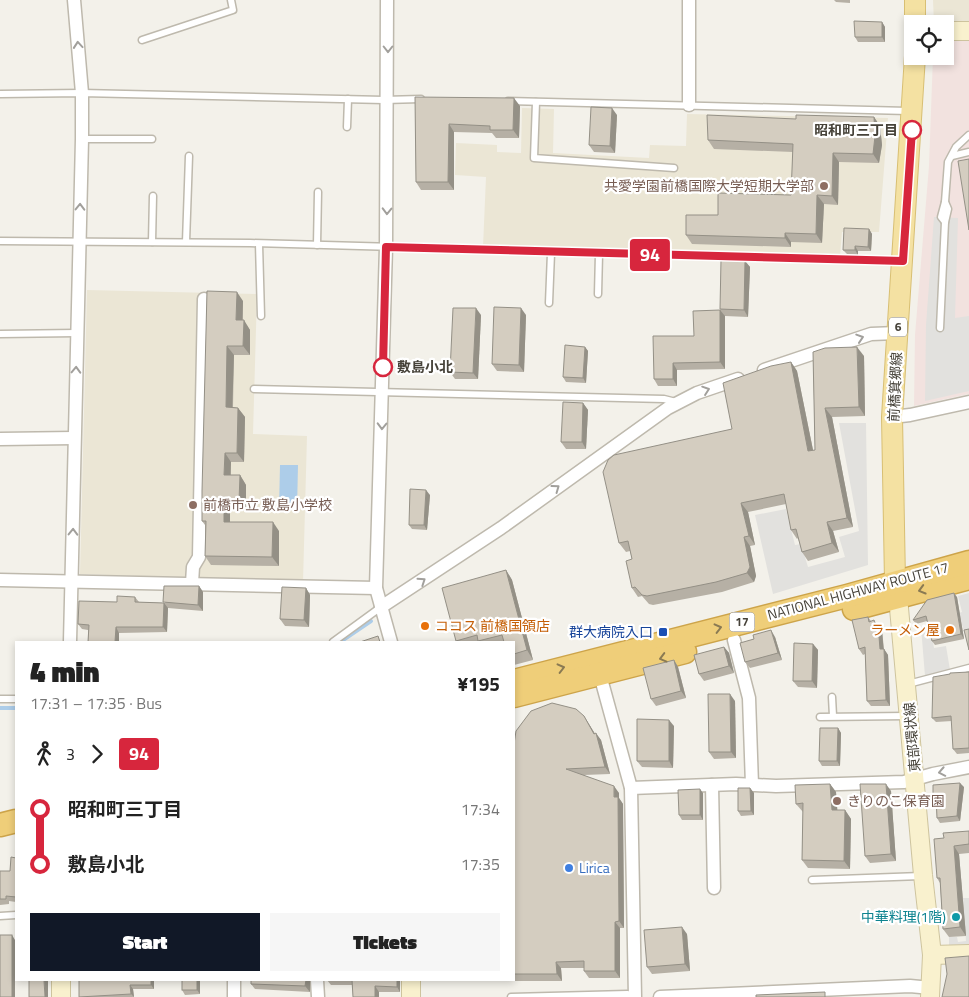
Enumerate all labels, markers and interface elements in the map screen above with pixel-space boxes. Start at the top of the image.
map controls [904,15,954,65]
button: locate [904,15,954,65]
one-way arrow [73,41,84,49]
one-way arrow [383,45,393,53]
place label: 昭和町三丁目 [814,119,898,140]
marker: 昭和町三丁目 [902,120,922,140]
place label: 共愛学園前橋国際大学短期大学部 [604,175,814,196]
marker: 共愛学園前橋国際大学短期大学部 [818,180,830,192]
one-way arrow [75,203,86,211]
one-way arrow [381,207,392,215]
line badge: 94 [628,239,672,271]
text: 94 [640,241,660,268]
road number: 6 [889,318,907,337]
one-way arrow [855,334,863,344]
street label: 前橋箕郷線 [882,351,907,422]
place label: 敷島小北 [397,356,453,377]
marker: 敷島小北 [373,357,393,377]
one-way arrow [71,366,81,374]
one-way arrow [701,386,710,396]
one-way arrow [376,422,387,430]
one-way arrow [550,485,559,494]
place label: 前橋市立 敷島小学校 [203,494,332,515]
marker: 前橋市立 敷島小学校 [187,499,199,511]
one-way arrow [67,528,78,536]
street label: NATIONAL HIGHWAY ROUTE 17 [765,556,951,625]
one-way arrow [417,578,426,587]
one-way arrow [918,585,926,595]
road number: 17 [730,612,754,632]
place label: ココス 前橋国領店 [435,615,550,636]
place label: ラーメン屋 [871,619,940,640]
marker: ココス 前橋国領店 [419,620,431,632]
place label: 群大病院入口 [569,621,653,642]
one-way arrow [714,623,723,634]
marker: ラーメン屋 [944,624,956,636]
marker: 群大病院入口 [657,626,669,638]
text: 4 min [30,650,100,693]
one-way arrow [659,652,668,663]
one-way arrow [556,663,565,674]
text: ¥195 [457,669,500,698]
text: 17:31 – 17:35 · Bus [30,691,162,715]
street label: 東部環状線 [898,701,925,773]
icon: walk [30,740,58,768]
icon: forward [83,740,111,768]
text: 94 [129,740,149,767]
text: 3 [66,742,75,766]
one-way arrow [938,766,946,776]
place label: きりのこ保育園 [847,790,945,811]
text: 昭和町三丁目 [68,794,182,823]
marker: きりのこ保育園 [831,795,843,807]
text: 17:34 [461,797,500,821]
text: 敷島小北 [68,849,144,878]
text: 17:35 [461,852,500,876]
place label: Lirica [579,857,610,878]
marker: Lirica [563,862,575,874]
place label: 中華料理(1階) [861,906,946,927]
marker: 中華料理(1階) [950,911,962,923]
button: Start [30,913,260,971]
button: Tickets [270,913,500,971]

